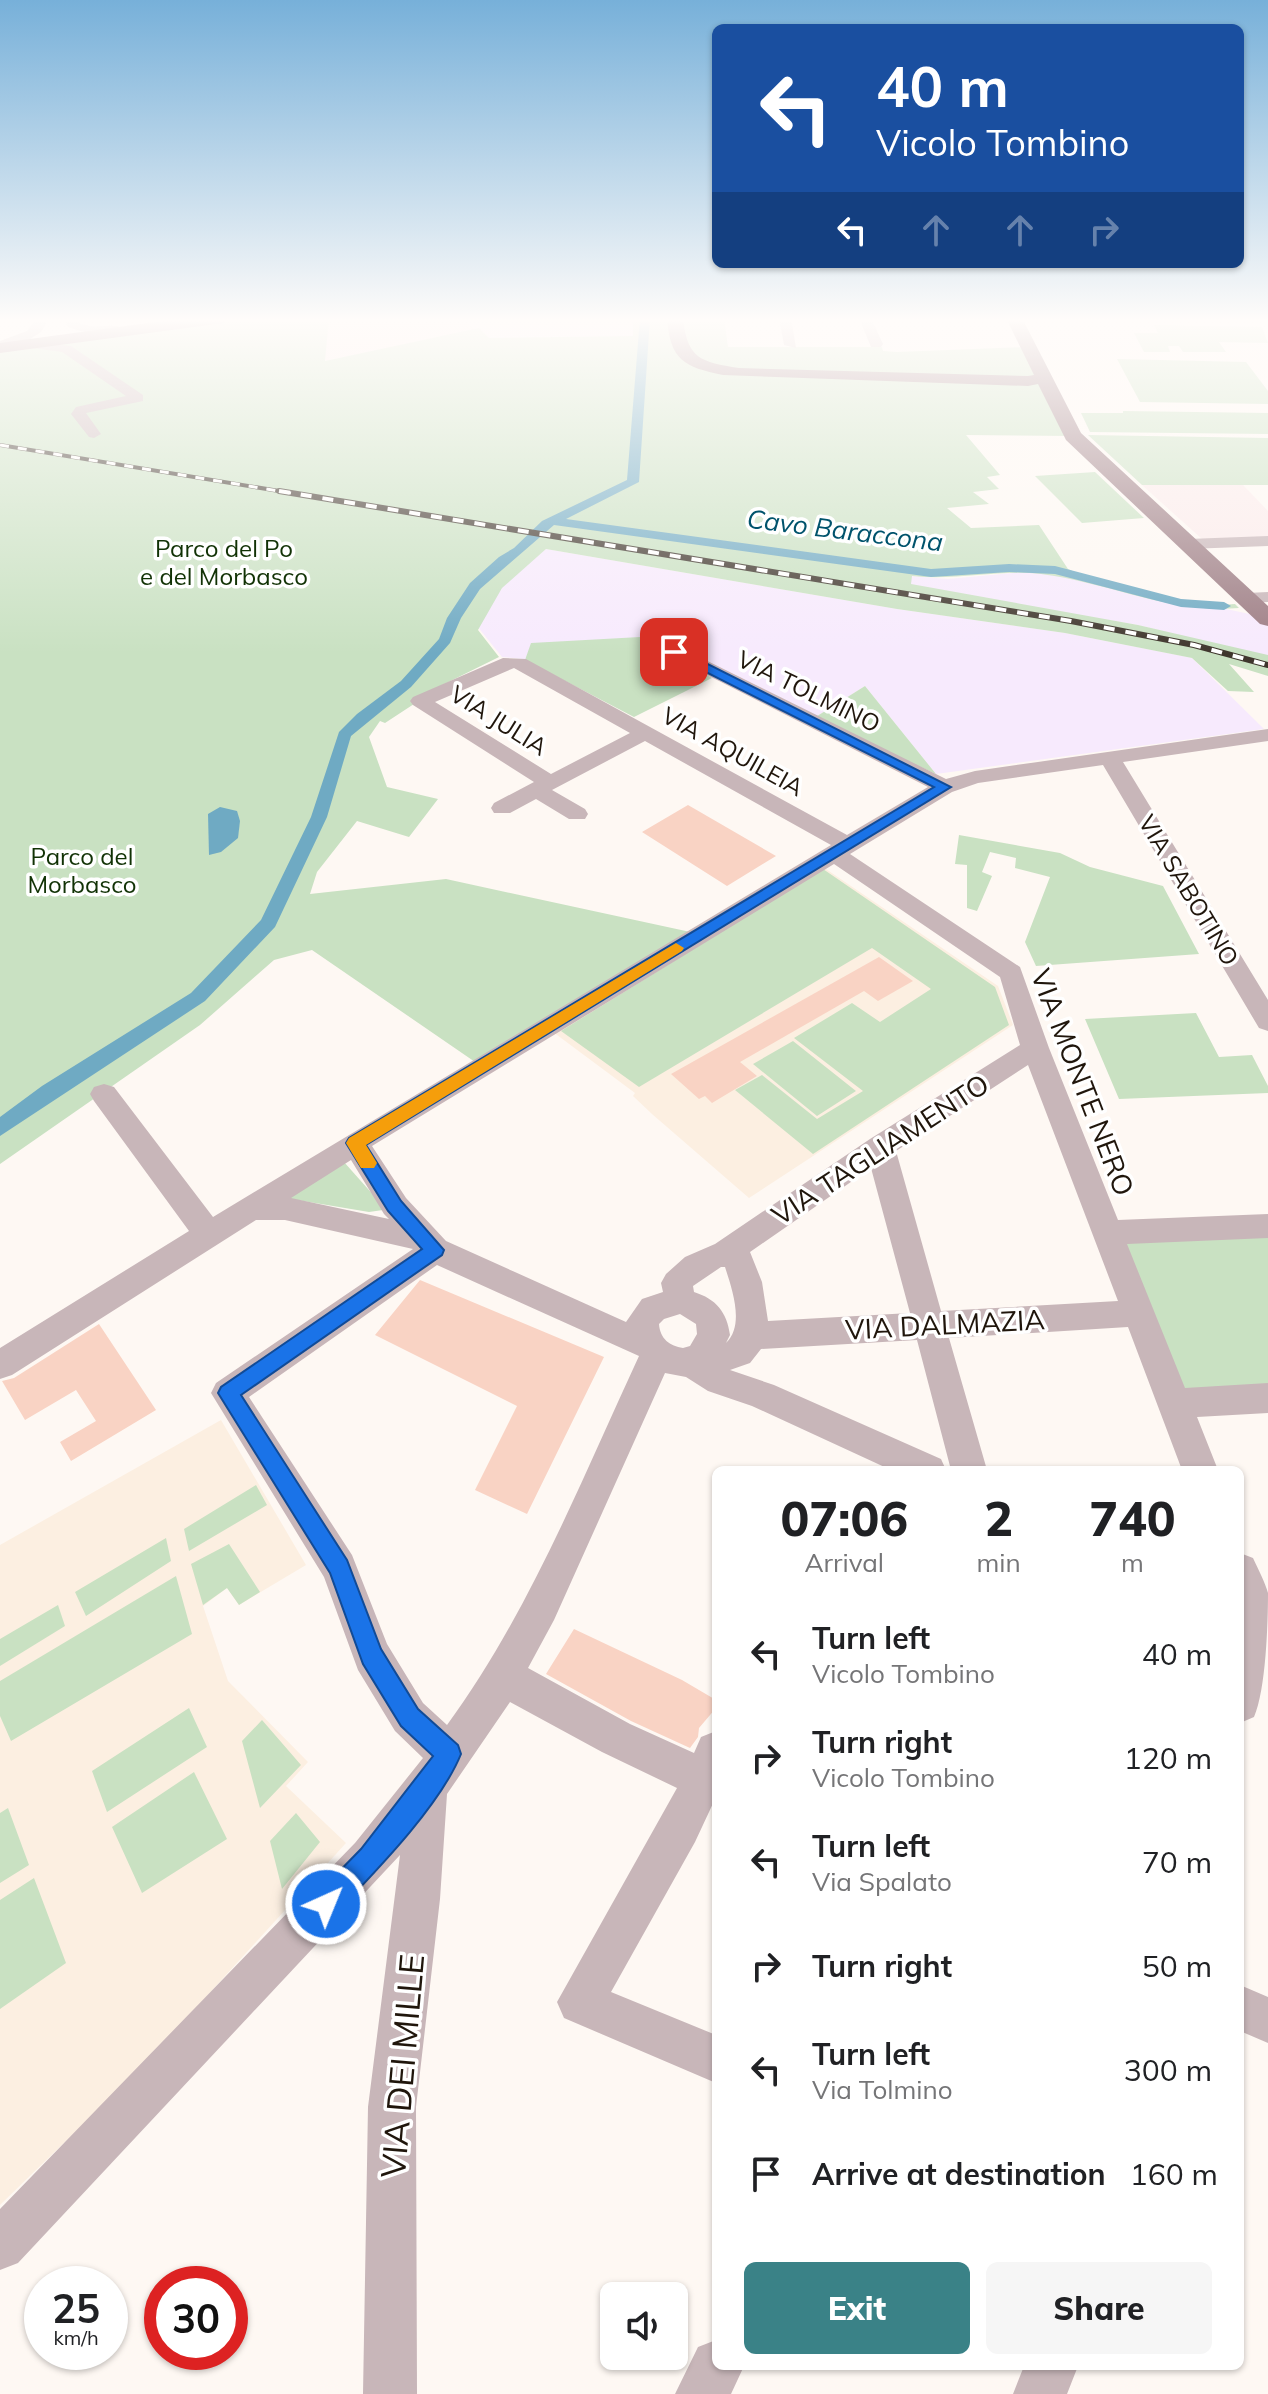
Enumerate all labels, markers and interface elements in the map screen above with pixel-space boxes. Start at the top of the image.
text: 40 m [876,51,1009,121]
icon: left [744,56,848,160]
text: Vicolo Tombino [876,120,1129,165]
icon: left [830,208,874,252]
icon: ahead [914,208,958,252]
icon: ahead [998,208,1042,252]
icon: right [1082,208,1126,252]
water label: Cavo Baraccona [745,502,945,558]
park label: Parco del Po e del Morbasco [140,533,308,591]
pin [640,618,708,686]
icon: arrive [652,630,696,674]
street label: VIA TOLMINO [733,644,885,738]
street label: VIA JULIA [445,678,554,762]
street label: VIA AQUILEIA [657,700,809,802]
street label: VIA SABOTINO [1132,809,1246,971]
park label: Parco del Morbasco [27,841,137,899]
street label: VIA MONTE NERO [1024,964,1142,1200]
street label: VIA TAGLIAMENTO [765,1066,995,1232]
street label: VIA DALMAZIA [844,1301,1046,1347]
text: 07:06 [780,1488,908,1548]
text: 2 [984,1488,1013,1548]
text: 740 [1089,1488,1176,1548]
text: Arrival [804,1546,884,1579]
text: min [977,1546,1021,1579]
text: m [1121,1546,1144,1579]
text: Turn left [812,1619,930,1657]
icon: left [744,1632,788,1676]
text: 40 m [1142,1635,1212,1673]
text: Vicolo Tombino [812,1657,995,1690]
text: Turn right [812,1723,952,1761]
icon: right [744,1736,788,1780]
text: 120 m [1124,1739,1212,1777]
text: Vicolo Tombino [812,1761,995,1794]
text: Turn left [812,1827,930,1865]
icon: left [744,1840,788,1884]
text: 70 m [1142,1843,1212,1881]
position arrow [284,1862,368,1946]
text: Via Spalato [812,1865,952,1898]
icon: right [744,1944,788,1988]
text: Turn right [812,1947,952,1985]
text: 50 m [1142,1947,1212,1985]
street label: VIA DEI MILLE [371,1952,433,2180]
text: Turn left [812,2035,930,2073]
icon: left [744,2048,788,2092]
text: 300 m [1124,2051,1212,2089]
text: Via Tolmino [812,2073,953,2106]
icon: arrive [744,2152,788,2196]
text: Arrive at destination [812,2155,1106,2193]
text: 160 m [1130,2155,1218,2193]
button: Exit [744,2262,970,2354]
button: Share [986,2262,1212,2354]
speed limit sign: 30 [144,2266,248,2370]
map controls [600,2282,688,2370]
button: sound [600,2282,688,2370]
text: 25 [52,2283,100,2333]
text: km/h [53,2325,99,2350]

